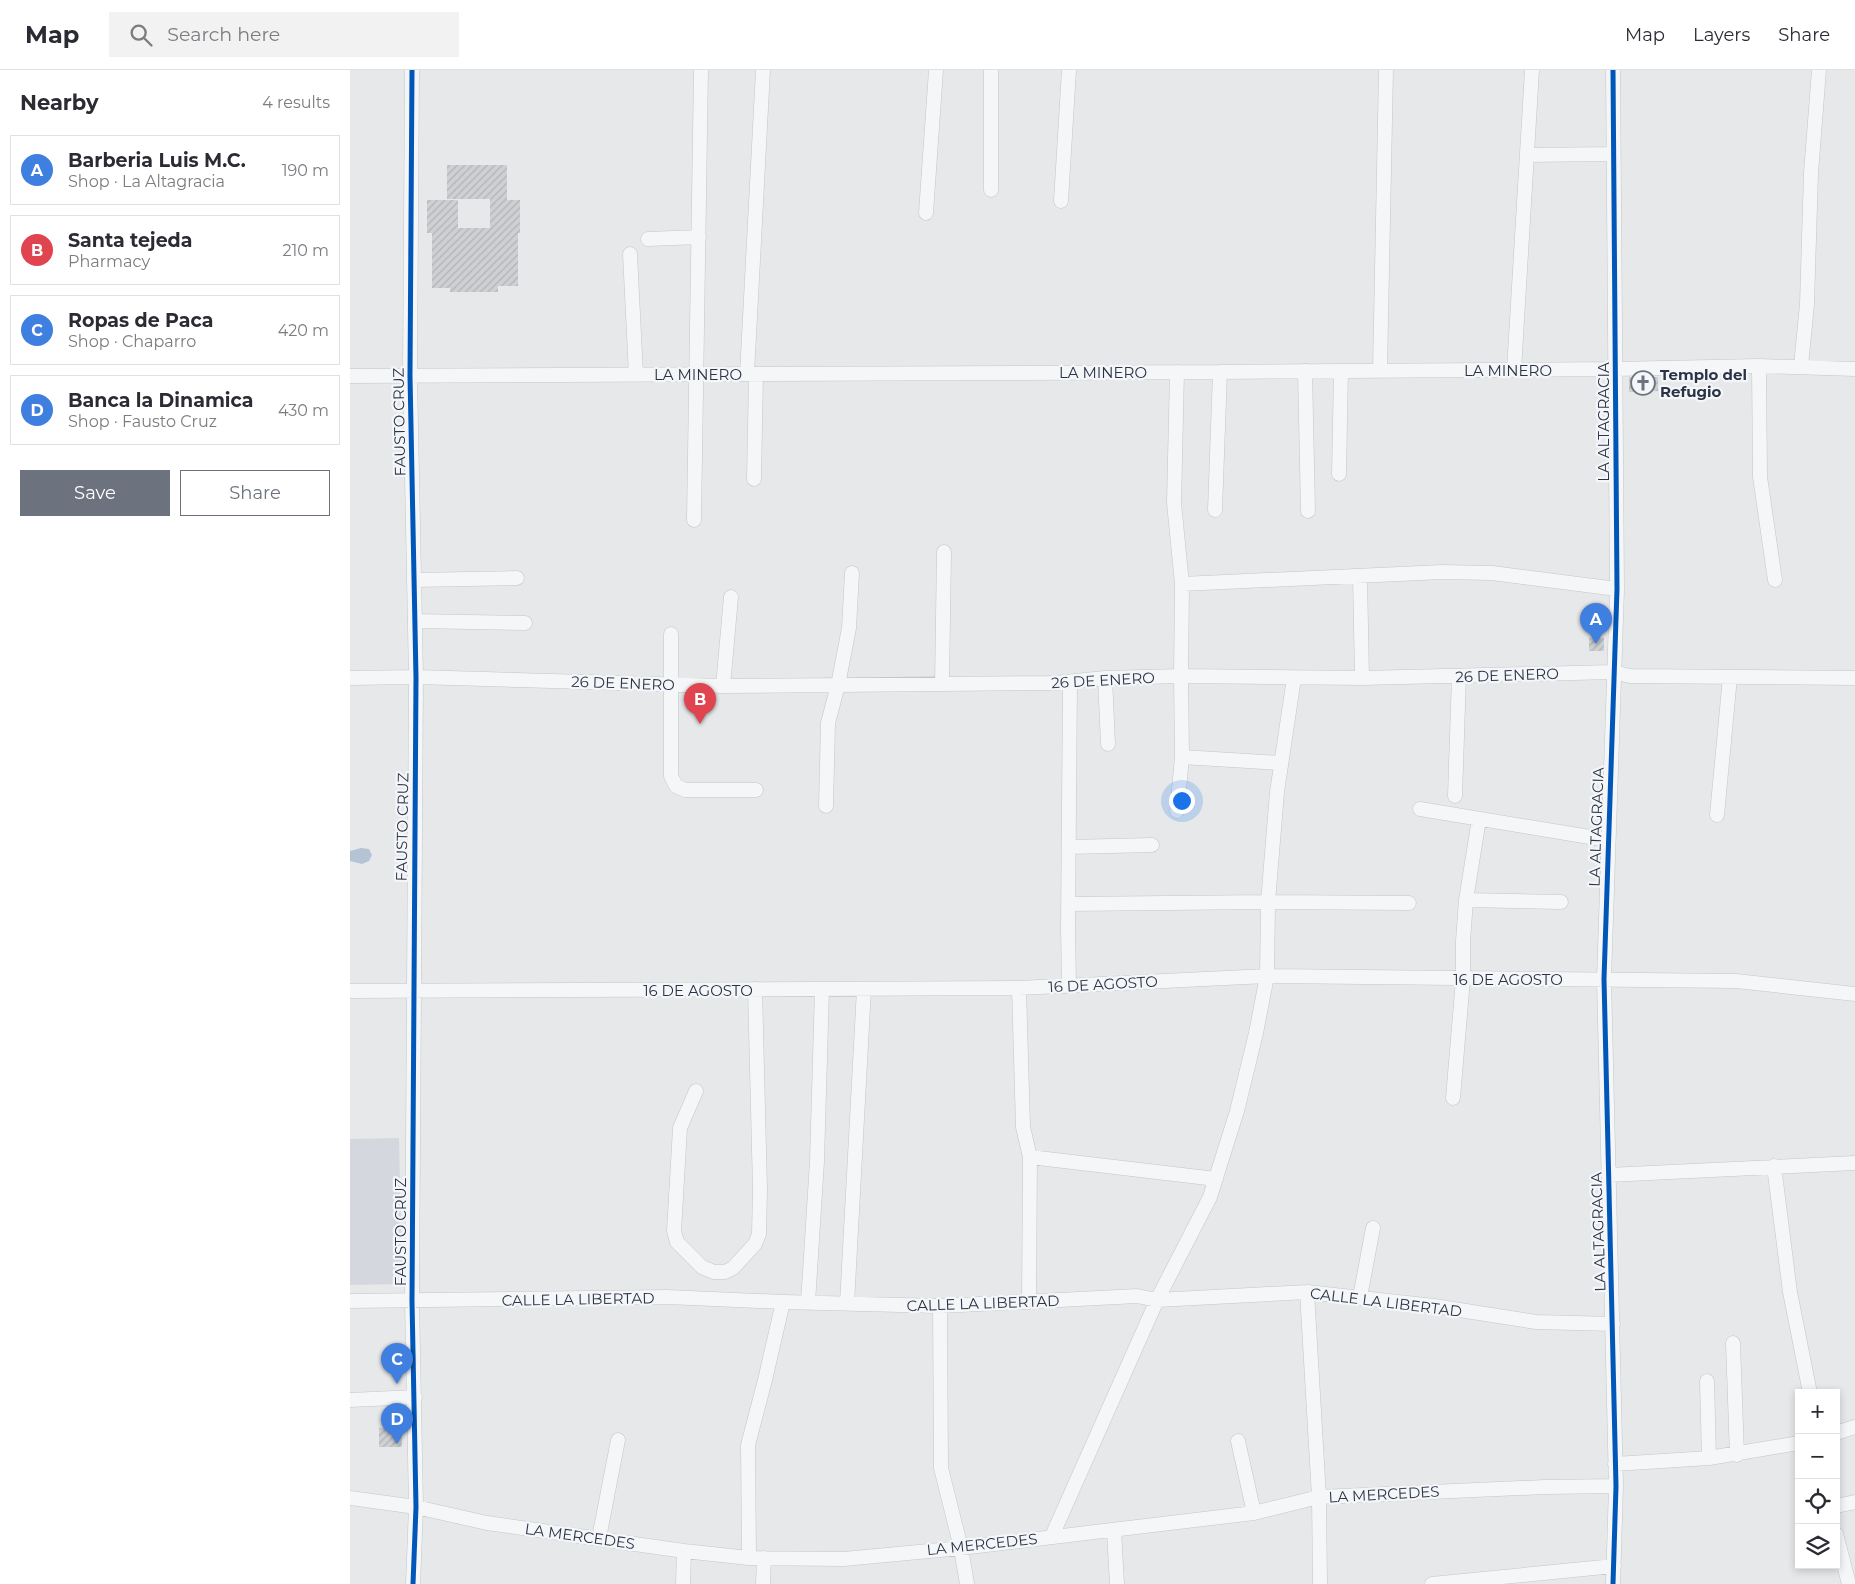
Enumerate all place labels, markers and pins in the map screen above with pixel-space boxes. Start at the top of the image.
place label: Templo del Refugio [1660,365,1747,401]
church icon: Templo del Refugio [1630,370,1656,396]
pin: A [1580,603,1612,644]
pin: B [684,683,716,724]
pin: C [381,1343,413,1384]
pin: D [381,1403,413,1444]

